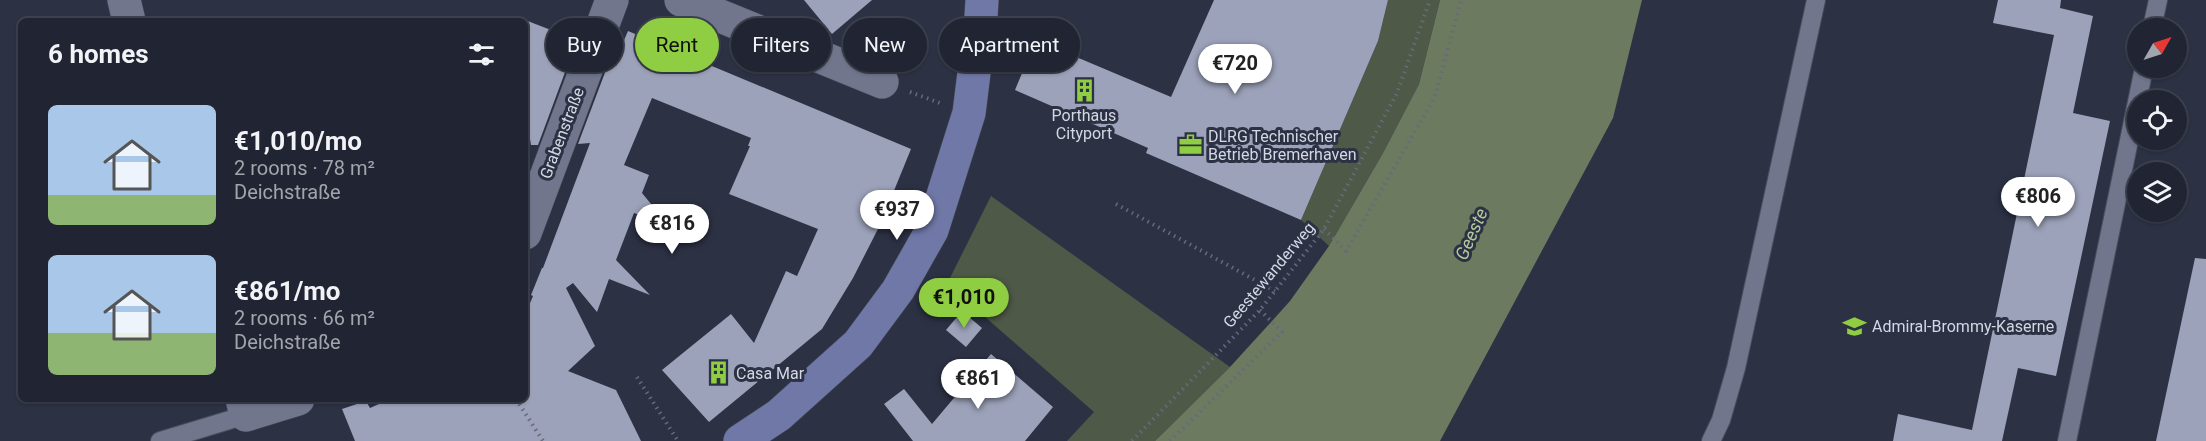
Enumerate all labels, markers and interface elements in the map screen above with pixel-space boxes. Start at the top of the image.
chip: Buy [546,18,623,72]
chip: Rent [635,18,719,72]
chip: Filters [731,18,831,72]
chip: New [843,18,927,72]
chip: Apartment [939,18,1080,72]
north arrow [2127,18,2187,78]
map controls [2127,18,2187,222]
icon: filters [465,38,498,71]
text: 6 homes [48,39,149,69]
pin: €720 [1199,44,1271,95]
text: €720 [1212,51,1258,75]
building icon: Porthaus Cityport [1071,77,1097,103]
street label: Grabenstraße [536,85,588,181]
button: locate [2127,90,2187,150]
place label: Porthaus Cityport [1052,106,1116,143]
text: €1,010/mo [234,126,362,156]
place label: DLRG Technischer Betrieb Bremerhaven [1208,127,1356,164]
icon: home [96,129,168,201]
office icon: DLRG Technischer Betrieb Bremerhaven [1177,132,1203,158]
text: 2 rooms · 78 m² [234,156,375,180]
button: layers [2127,162,2187,222]
pin: €806 [2002,177,2074,228]
text: Deichstraße [234,180,341,204]
text: €806 [2015,184,2061,208]
pin: €937 [861,190,933,241]
text: €937 [874,197,920,221]
pin: €816 [636,204,708,255]
water label: Geeste [1450,205,1492,263]
text: €816 [649,211,695,235]
street label: Geestewanderweg [1219,218,1319,332]
text: €861/mo [234,276,341,306]
pin: €1,010 [915,278,1013,329]
icon: home [96,279,168,351]
text: €1,010 [933,285,995,309]
text: 2 rooms · 66 m² [234,306,375,330]
school or university icon: Admiral-Brommy-Kaserne [1841,313,1867,339]
place label: Admiral-Brommy-Kaserne [1872,317,2054,336]
text: Deichstraße [234,330,341,354]
pin: €861 [942,359,1014,410]
building icon: Casa Mar [705,360,731,386]
place label: Casa Mar [736,364,805,383]
text: €861 [955,366,1001,390]

